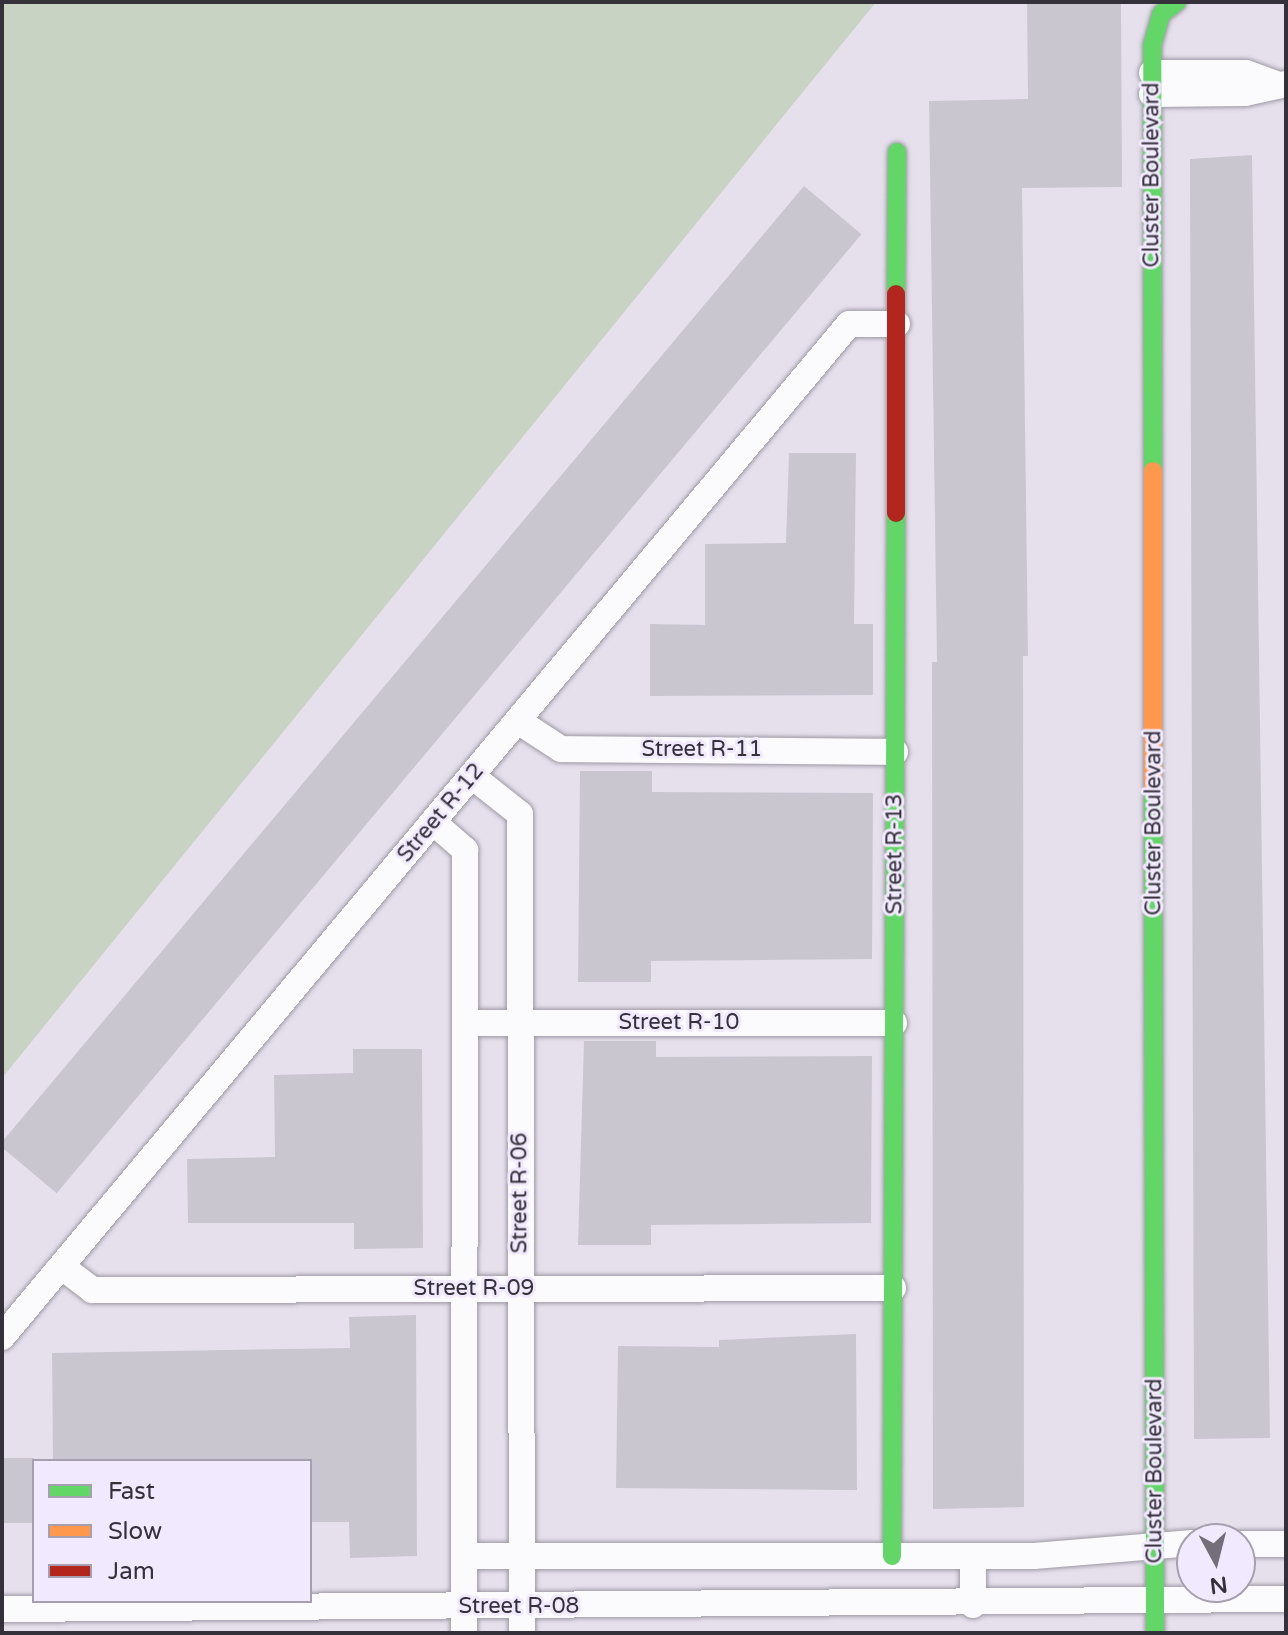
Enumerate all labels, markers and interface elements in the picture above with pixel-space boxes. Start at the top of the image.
street label: Cluster Boulevard [1139,82,1165,268]
street label: Cluster Boulevard [1141,730,1167,916]
street label: Street R-11 [642,737,762,763]
street label: Street R-12 [392,758,490,868]
street label: Street R-13 [882,794,908,914]
street label: Street R-10 [619,1010,739,1036]
street label: Street R-06 [507,1133,533,1253]
street label: Street R-09 [414,1276,534,1302]
street label: Cluster Boulevard [1142,1378,1168,1564]
legend [32,1459,312,1603]
text: Fast [108,1477,155,1506]
text: Slow [108,1517,162,1546]
north arrow [1176,1523,1256,1603]
text: Jam [108,1557,155,1586]
text: N [1208,1571,1229,1599]
street label: Street R-08 [459,1594,579,1620]

